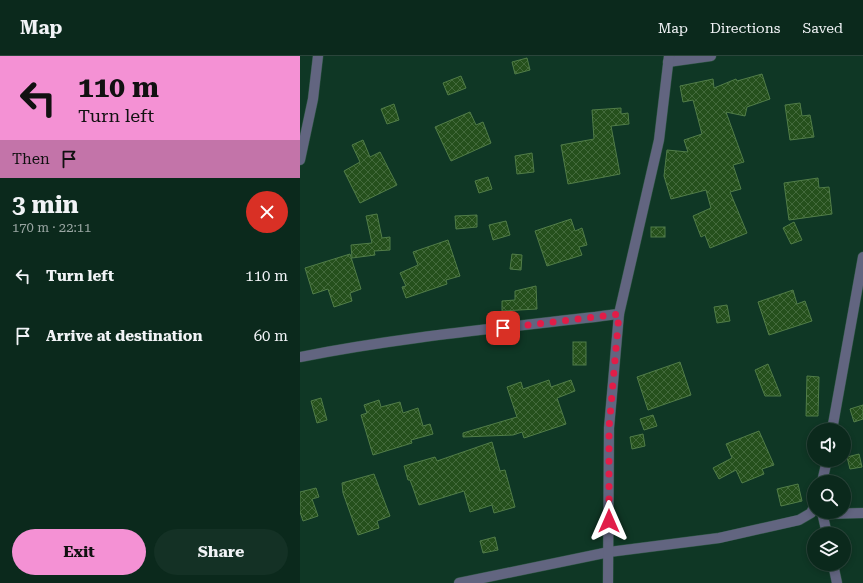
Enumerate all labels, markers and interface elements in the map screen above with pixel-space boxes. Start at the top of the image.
text: Map [20,16,62,39]
text: Map [658,20,688,36]
text: Directions [710,20,780,36]
text: Saved [802,20,843,36]
text: 110 m [78,71,159,104]
icon: left [12,72,64,124]
text: Turn left [78,105,154,126]
icon: arrive [58,148,80,170]
text: Then [12,150,50,168]
text: 3 min [12,191,79,219]
button: close [246,191,288,233]
text: 170 m · 22:11 [12,220,91,235]
icon: left [12,265,34,287]
text: Turn left [46,267,114,285]
text: 110 m [245,267,288,285]
pin [486,311,520,345]
icon: arrive [492,317,514,339]
icon: arrive [12,325,34,347]
text: Arrive at destination [46,327,202,345]
text: 60 m [254,327,288,345]
map controls [807,423,851,571]
button: sound [807,423,851,467]
button: search [807,475,851,519]
position arrow [588,500,630,542]
button: layers [807,527,851,571]
button: Exit [12,529,146,575]
button: Share [154,529,288,575]

